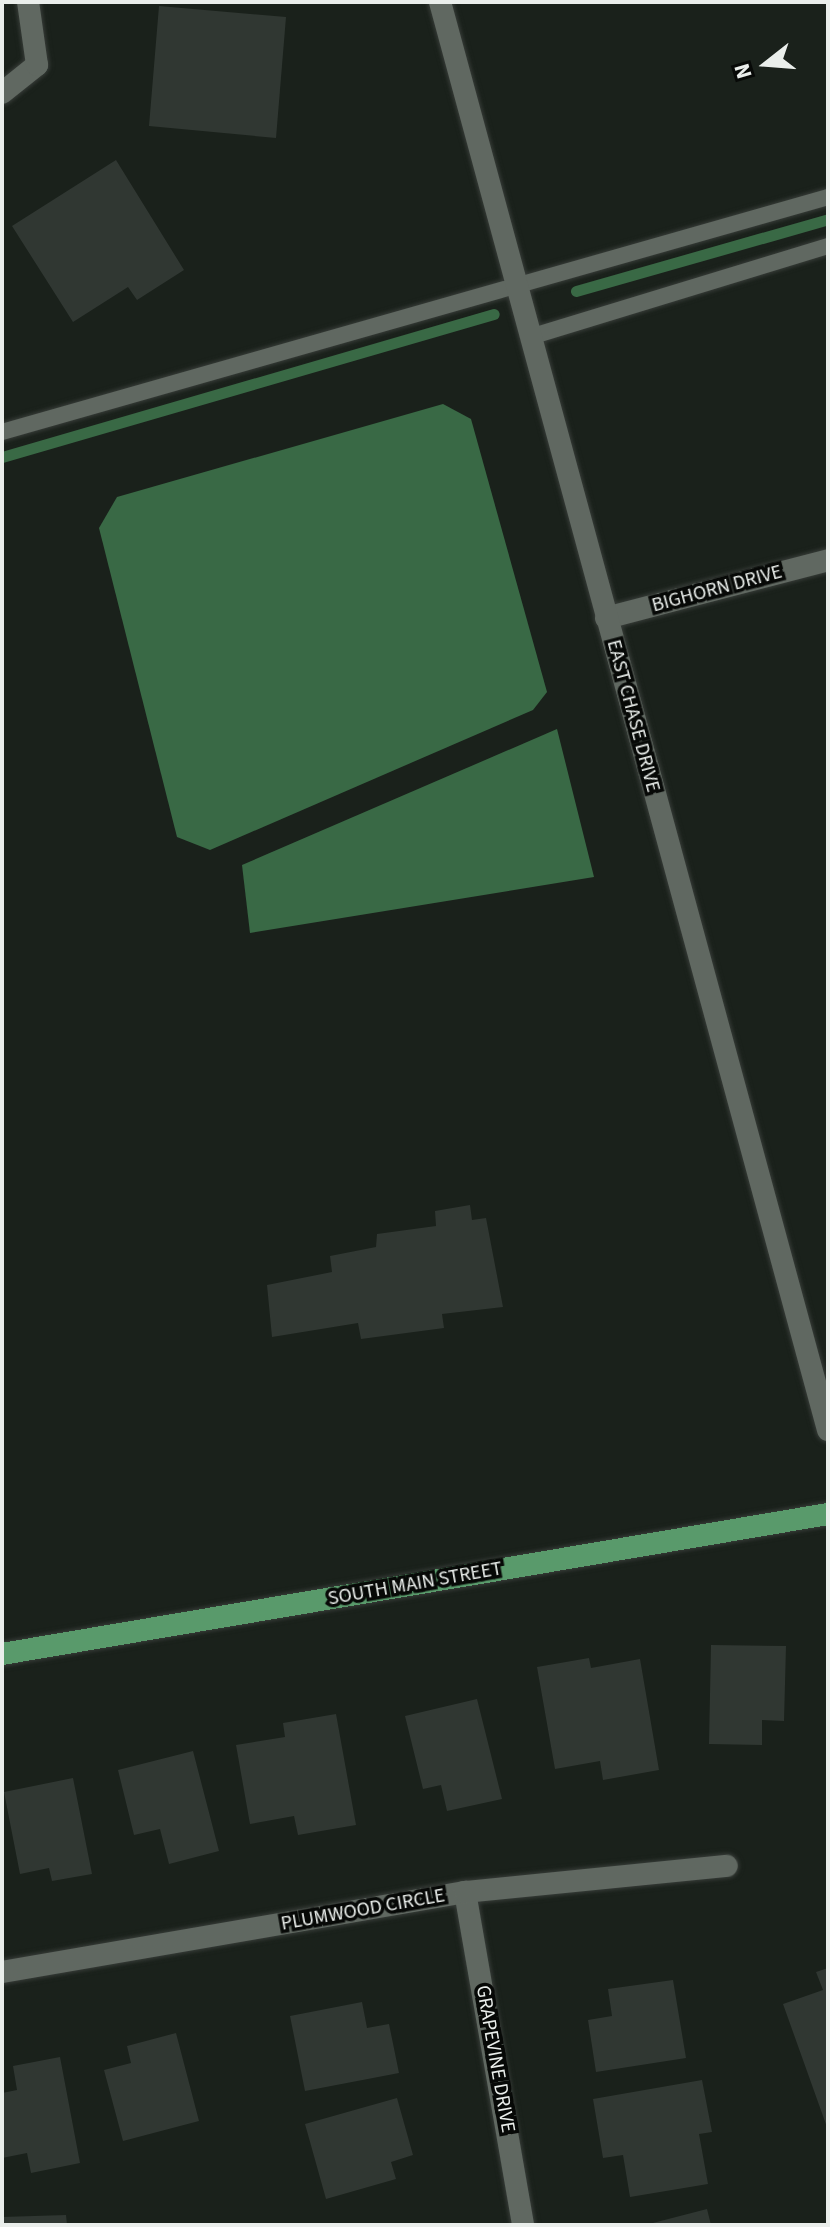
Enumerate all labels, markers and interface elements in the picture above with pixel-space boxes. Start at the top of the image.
north arrow [726,24,806,104]
text: N [726,59,760,83]
street label: BIGHORN DRIVE [649,560,785,618]
street label: EAST CHASE DRIVE [601,637,665,795]
street label: SOUTH MAIN STREET [326,1557,504,1611]
street label: PLUMWOOD CIRCLE [279,1884,447,1936]
street label: GRAPEVINE DRIVE [470,1983,520,2135]

